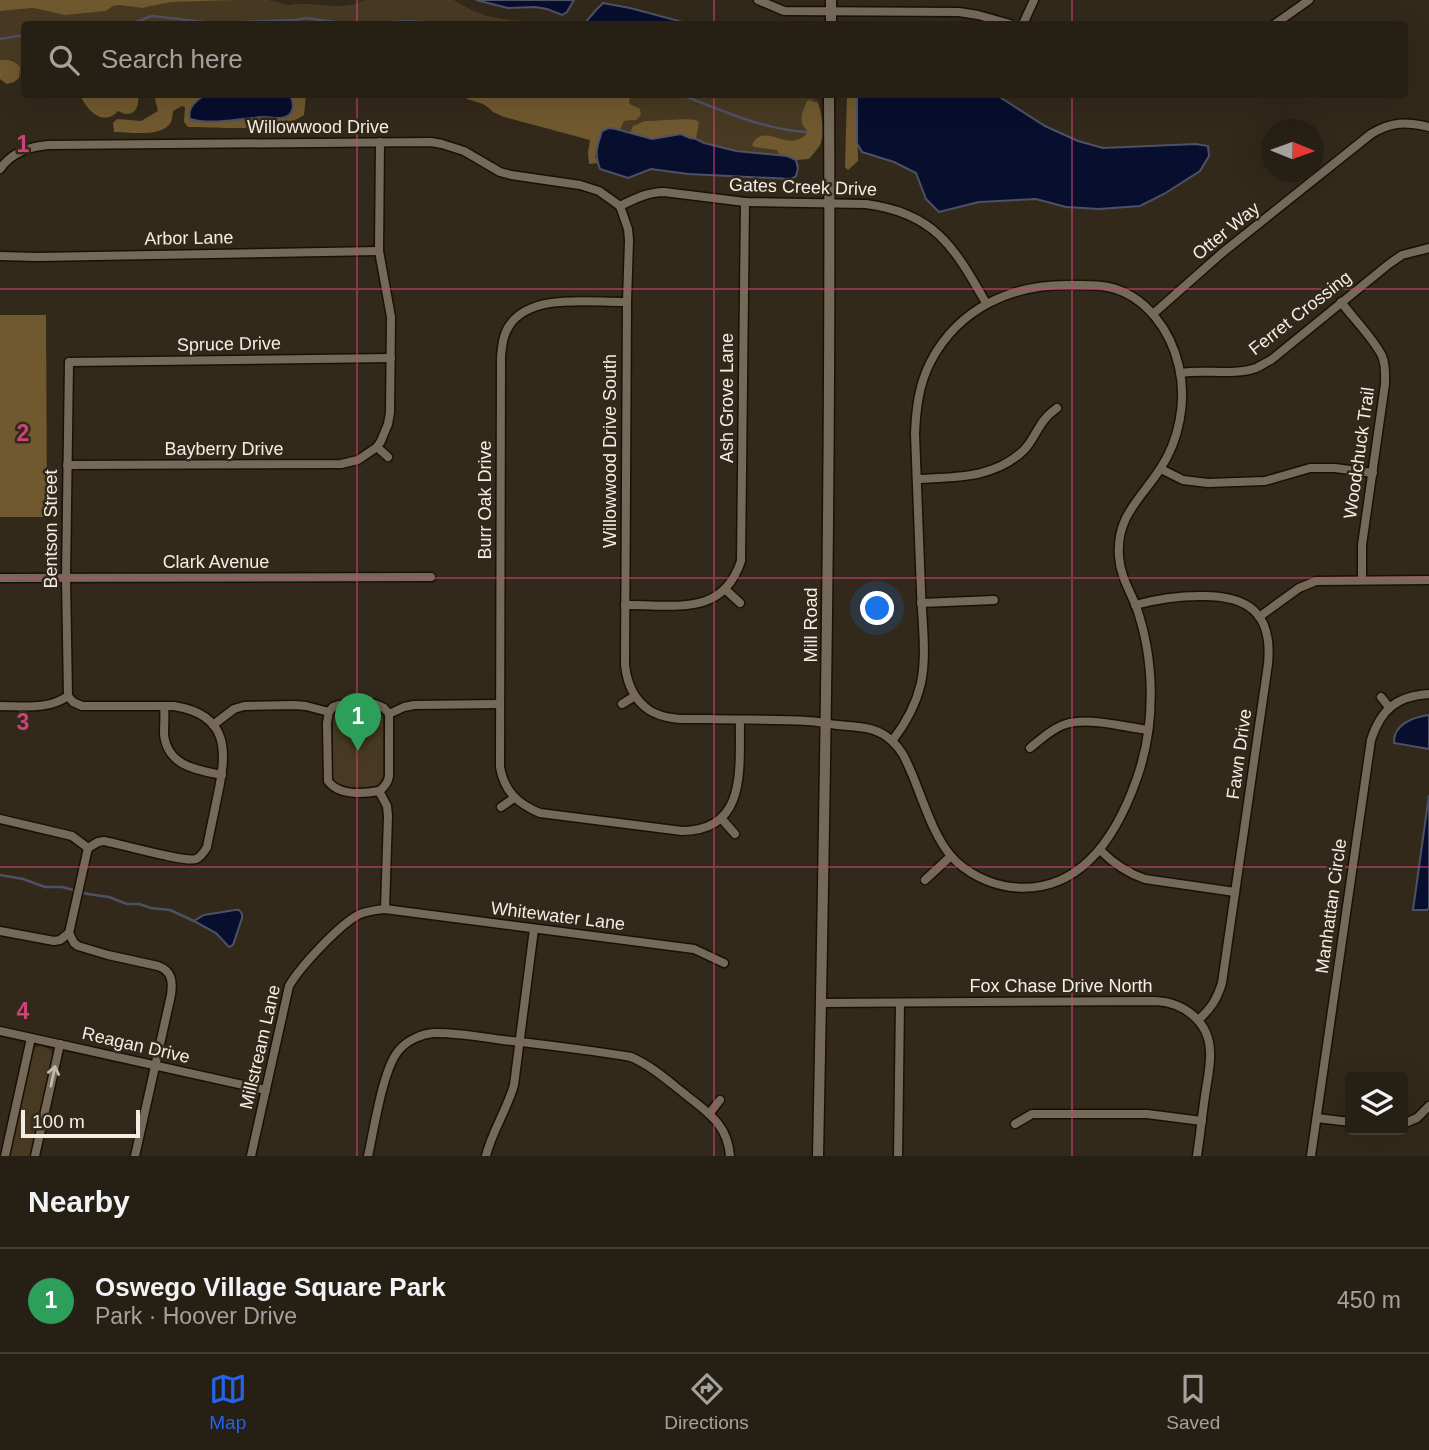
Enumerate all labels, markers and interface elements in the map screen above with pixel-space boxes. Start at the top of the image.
search box [21,21,1408,98]
icon: search [45,41,83,79]
text: Search here [101,44,243,74]
street label: Willowwood Drive [247,117,389,137]
north arrow [1261,119,1324,182]
text: 1 [17,131,30,157]
street label: Gates Creek Drive [729,174,877,200]
street label: Otter Way [1188,198,1264,264]
street label: Arbor Lane [144,227,234,249]
street label: Ferret Crossing [1245,267,1355,359]
street label: Spruce Drive [177,333,281,355]
street label: Ash Grove Lane [717,333,737,463]
street label: Willowwood Drive South [600,354,620,548]
street label: Woodchuck Trail [1340,386,1378,520]
text: 2 [17,420,29,446]
street label: Bayberry Drive [164,439,284,459]
street label: Burr Oak Drive [475,440,495,560]
street label: Bentson Street [41,469,61,589]
street label: Clark Avenue [163,552,269,572]
street label: Mill Road [801,587,821,663]
your location [860,591,894,625]
pin: 1 [335,693,381,751]
street label: Fawn Drive [1223,708,1255,800]
text: 3 [17,709,29,735]
street label: Manhattan Circle [1312,837,1350,975]
street label: Whitewater Lane [490,898,626,934]
street label: Fox Chase Drive North [969,976,1153,996]
street label: Millstream Lane [236,983,284,1111]
text: 4 [17,998,30,1024]
street label: Reagan Drive [80,1023,192,1067]
one-way arrow [46,1065,60,1088]
map controls [1345,1072,1408,1135]
button: layers [1345,1072,1408,1135]
scale bar [21,1107,140,1139]
text: 100 m [32,1111,85,1132]
text: Nearby [28,1185,130,1218]
text: Oswego Village Square Park [95,1272,446,1302]
text: 1 [45,1287,57,1313]
text: 450 m [1337,1287,1401,1313]
text: Park · Hoover Drive [95,1303,297,1329]
tab: Map [209,1370,247,1434]
tab: Directions [664,1370,749,1434]
tab: Saved [1166,1370,1220,1434]

